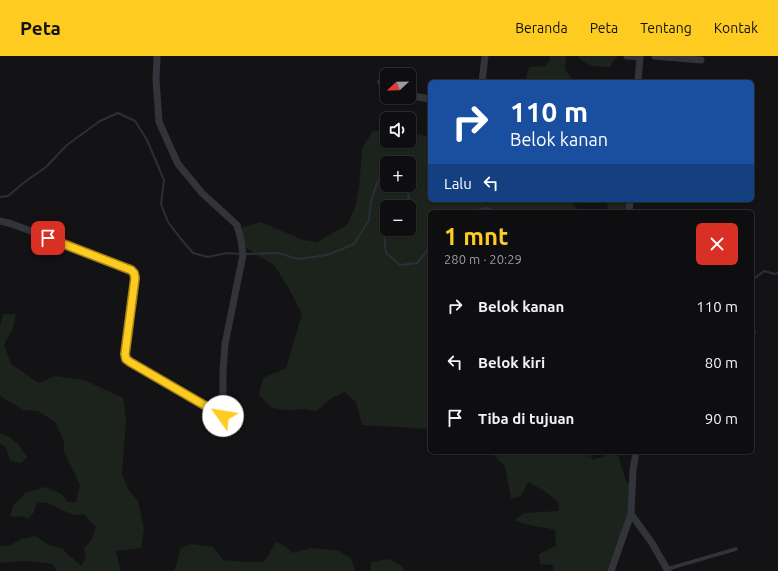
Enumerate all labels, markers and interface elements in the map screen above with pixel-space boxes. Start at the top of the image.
text: Peta [20,17,61,39]
text: Beranda [515,20,568,36]
text: Peta [590,20,618,36]
text: Tentang [640,20,692,36]
text: Kontak [714,20,758,36]
north arrow [380,68,416,104]
map controls [380,68,416,236]
icon: right [444,96,496,148]
text: 110 m [510,96,588,127]
button: sound [380,112,416,148]
text: Belok kanan [510,129,608,149]
button: + [380,156,416,192]
icon: left [480,172,502,194]
text: Lalu [444,175,472,192]
button: − [380,200,416,236]
pin [31,221,65,255]
text: 1 mnt [444,223,508,250]
button: close [696,223,738,265]
icon: arrive [37,227,59,249]
text: 280 m · 20:29 [444,252,522,266]
icon: right [444,295,466,317]
text: Belok kanan [478,298,564,315]
text: 110 m [696,298,738,315]
icon: left [444,351,466,373]
text: Belok kiri [478,354,545,371]
text: 80 m [705,354,738,371]
position arrow [202,395,244,437]
icon: arrive [444,407,466,429]
text: Tiba di tujuan [478,410,574,427]
text: 90 m [705,410,738,427]

